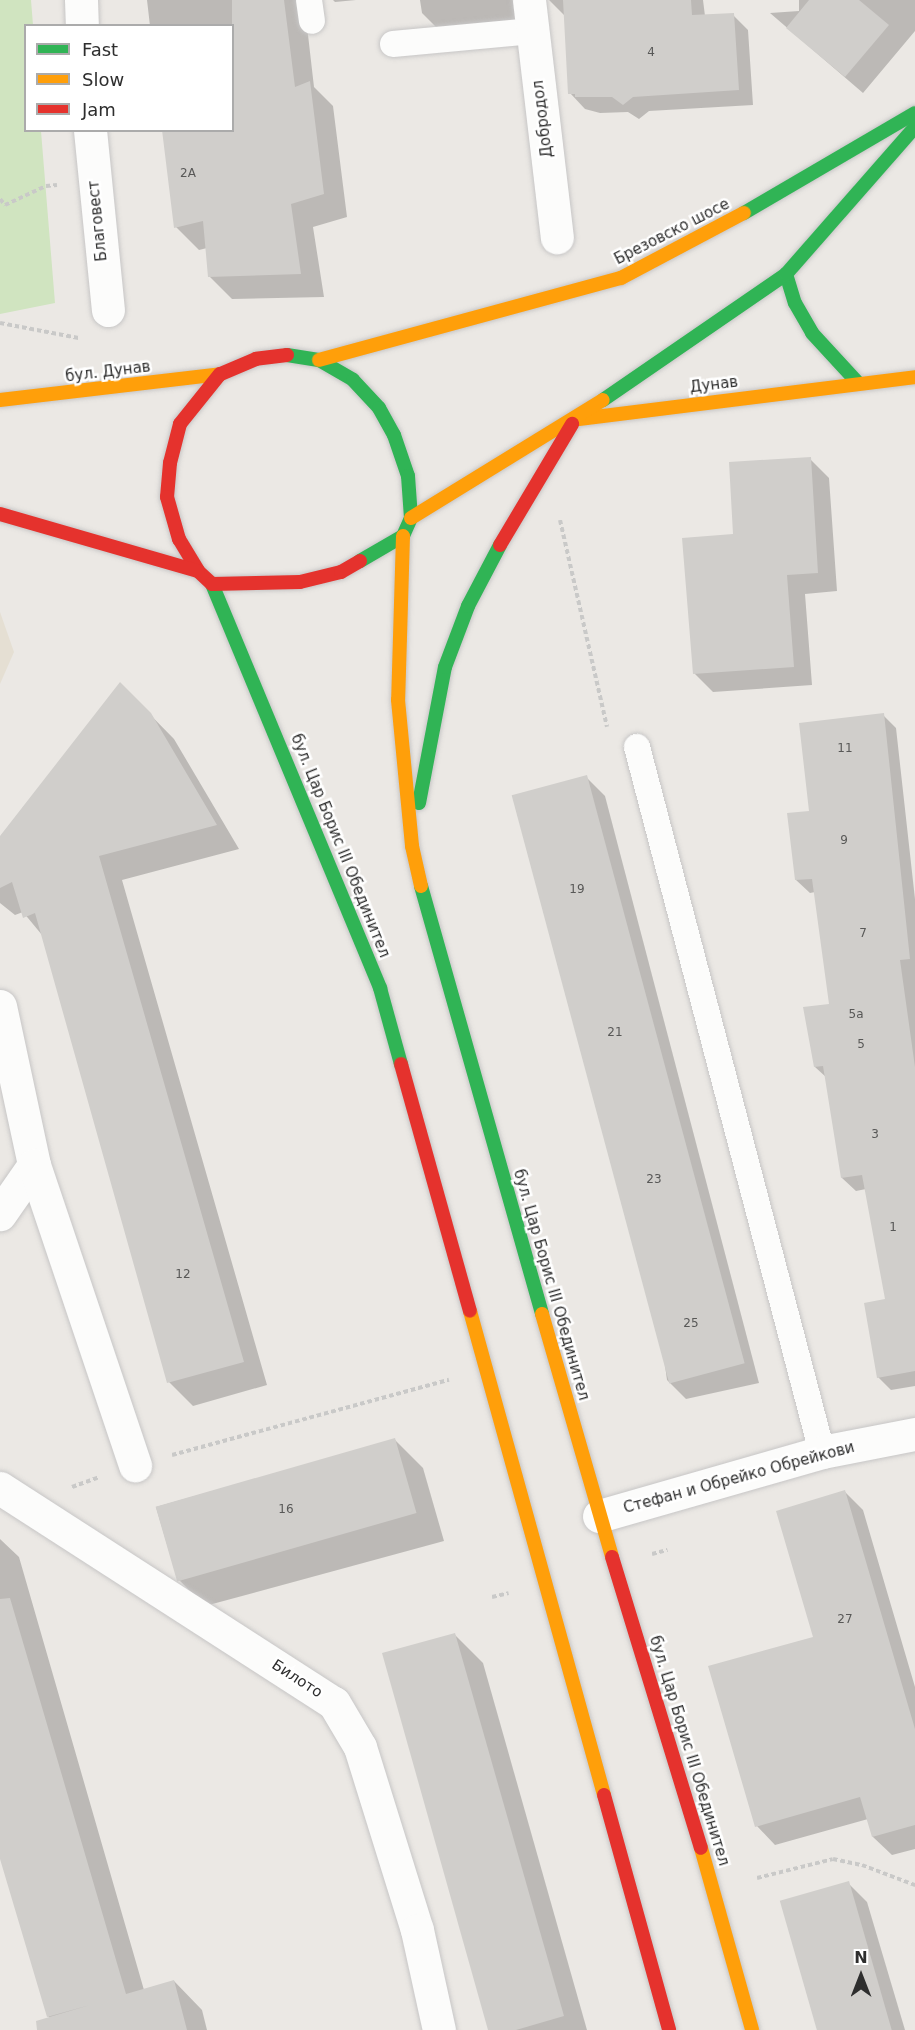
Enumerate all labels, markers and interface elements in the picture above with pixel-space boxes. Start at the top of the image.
legend [24,24,234,132]
text: Fast [82,39,118,60]
house number: 4 [647,46,655,60]
text: Slow [82,69,124,90]
street label: Добродол [529,79,557,159]
text: Jam [82,99,116,120]
house number: 2А [180,167,196,181]
street label: Благовест [85,180,111,262]
street label: Брезовско шосе [611,195,733,269]
street label: бул. Дунав [64,358,152,386]
street label: Дунав [689,373,739,397]
street label: бул. Цар Борис III Обединител [287,732,393,960]
house number: 11 [837,742,853,756]
house number: 9 [840,834,848,848]
house number: 19 [569,883,585,897]
house number: 7 [859,927,867,941]
house number: 5a [849,1008,863,1022]
house number: 21 [607,1026,623,1040]
house number: 5 [857,1038,865,1052]
house number: 3 [871,1128,879,1142]
street label: бул. Цар Борис III Обединител [509,1167,593,1403]
house number: 23 [646,1173,662,1187]
house number: 1 [889,1221,897,1235]
house number: 12 [175,1268,191,1282]
house number: 25 [683,1317,699,1331]
street label: Стефан и Обрейко Обрейкови [621,1438,857,1518]
house number: 16 [278,1503,294,1517]
house number: 27 [837,1613,853,1627]
street label: бул. Цар Борис III Обединител [645,1634,733,1868]
street label: Билото [268,1656,326,1702]
north arrow [831,1946,891,2006]
text: N [854,1948,868,1967]

